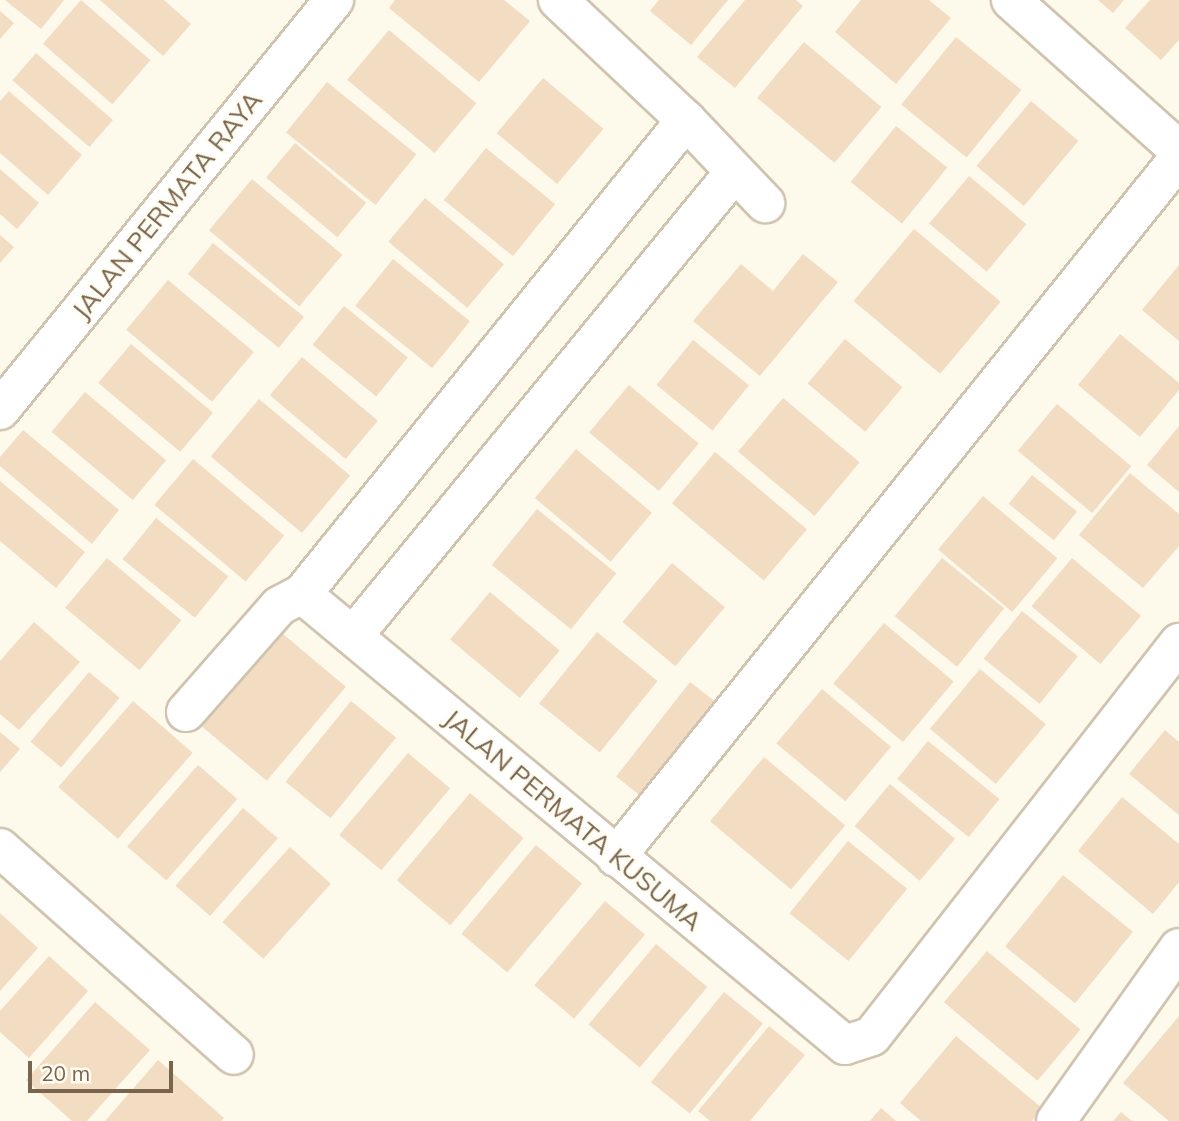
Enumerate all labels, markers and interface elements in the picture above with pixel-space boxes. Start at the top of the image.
street label: JALAN PERMATA RAYA [65,85,269,325]
street label: JALAN PERMATA KUSUMA [437,703,709,937]
scale bar [32,1048,177,1092]
text: 20 m [41,1060,90,1086]

